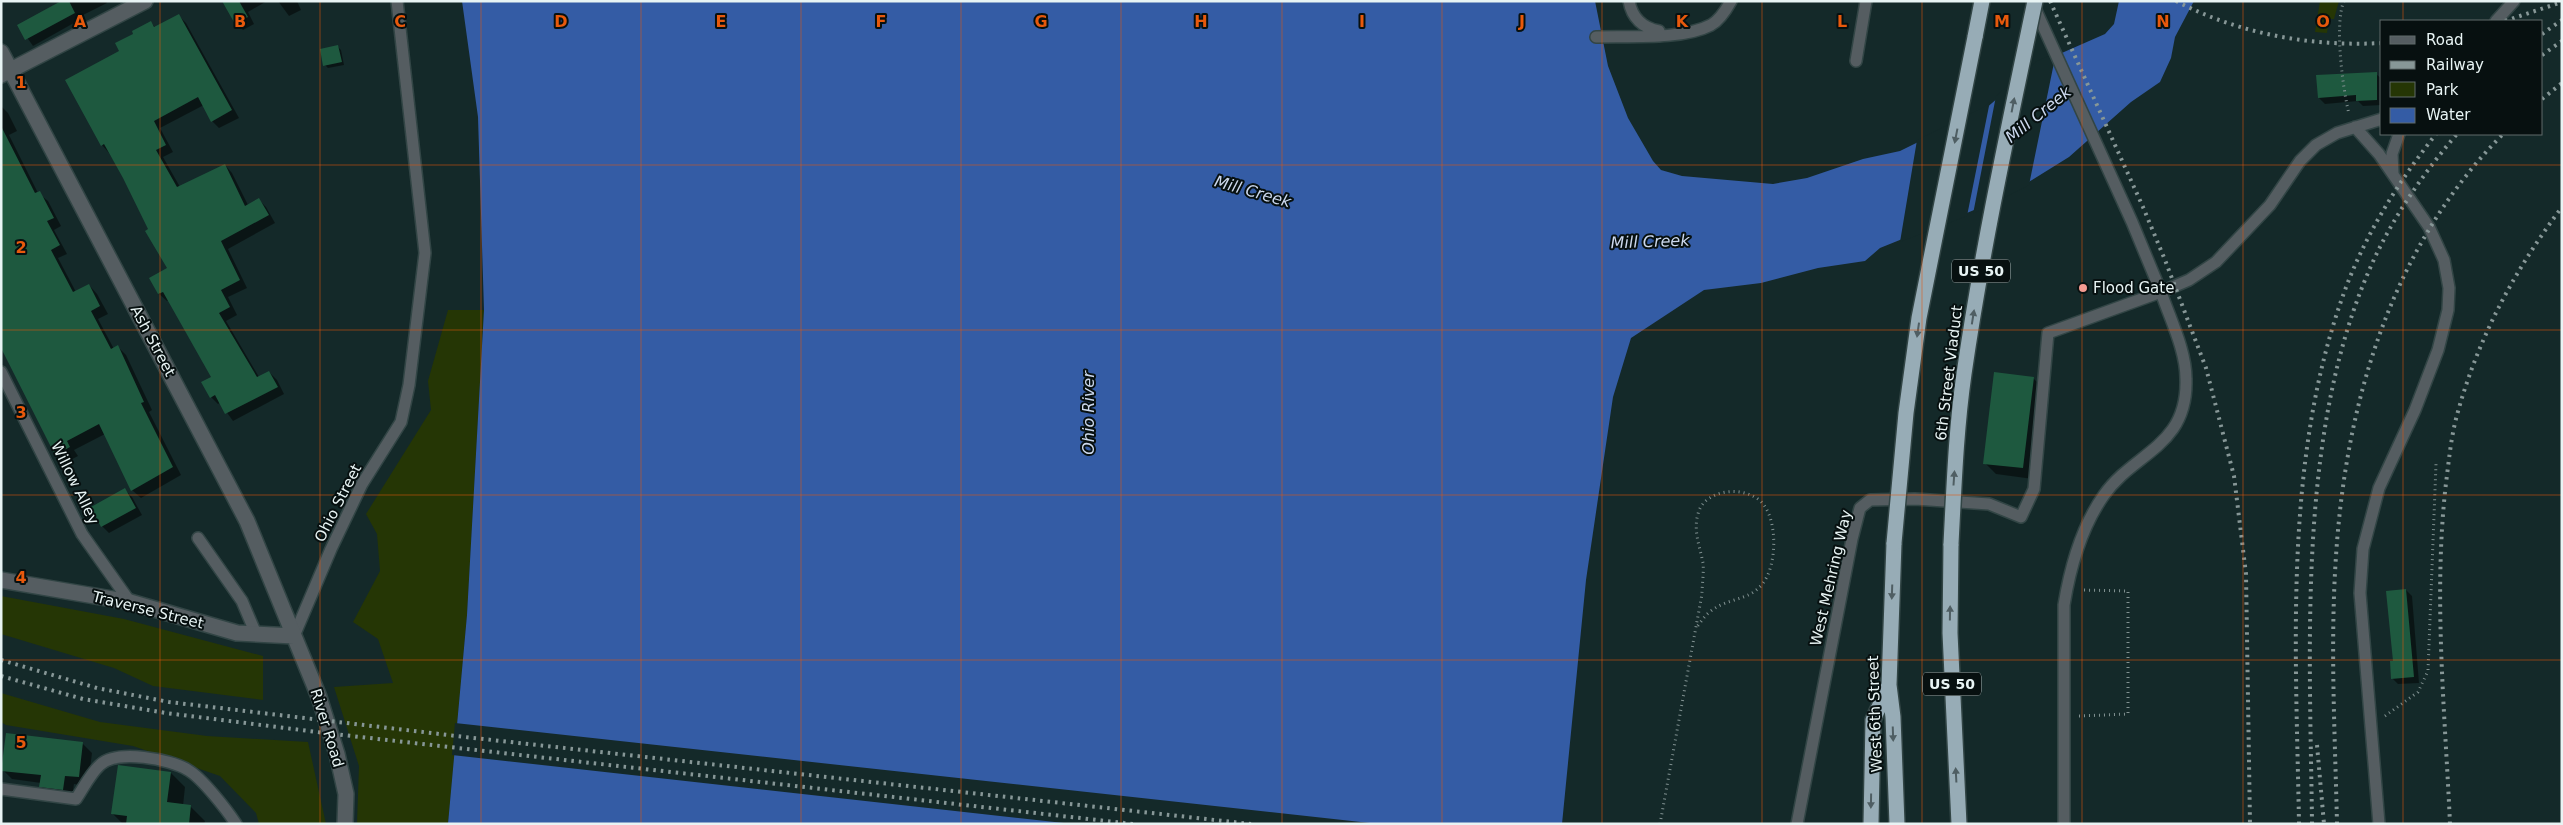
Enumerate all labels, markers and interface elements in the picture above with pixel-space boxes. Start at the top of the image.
text: A [74,12,87,31]
text: B [234,12,246,31]
text: C [394,12,406,31]
text: D [554,12,568,31]
text: E [716,12,726,31]
text: F [876,12,886,31]
text: G [1034,12,1048,31]
text: H [1194,12,1208,31]
text: I [1359,12,1365,31]
text: J [1518,12,1525,31]
text: K [1676,12,1689,31]
text: L [1837,12,1847,31]
text: M [1994,12,2010,31]
text: N [2156,12,2170,31]
text: O [2316,12,2330,31]
legend [2380,20,2543,135]
text: Road [2426,31,2464,49]
text: Railway [2426,56,2484,74]
text: 1 [15,73,27,92]
text: Park [2426,81,2459,99]
water label: Mill Creek [2002,82,2076,147]
one-way arrow [2010,97,2018,113]
text: Water [2426,106,2471,124]
one-way arrow [1951,129,1959,145]
water label: Mill Creek [1212,171,1294,212]
water label: Mill Creek [1610,231,1691,252]
text: 2 [15,238,27,257]
road number: US 50 [1952,260,2010,282]
place label: Flood Gate [2093,279,2174,297]
marker: Flood Gate [2077,282,2089,294]
street label: Ash Street [127,302,179,380]
street label: 6th Street Viaduct [1932,304,1966,442]
one-way arrow [1970,308,1978,324]
one-way arrow [1913,322,1921,338]
water label: Ohio River [1079,370,1098,455]
text: 3 [15,403,27,422]
street label: Willow Alley [47,439,103,527]
street label: Ohio Street [311,461,365,545]
one-way arrow [1951,470,1959,486]
street label: West Mehring Way [1807,508,1855,648]
text: 4 [15,568,27,587]
one-way arrow [1887,584,1895,600]
street label: Traverse Street [90,587,206,633]
one-way arrow [1946,604,1954,620]
street label: West 6th Street [1864,655,1886,773]
road number: US 50 [1923,672,1981,696]
street label: River Road [307,687,347,769]
one-way arrow [1890,726,1898,742]
text: 5 [15,733,27,752]
one-way arrow [1952,767,1960,783]
one-way arrow [1867,793,1875,809]

